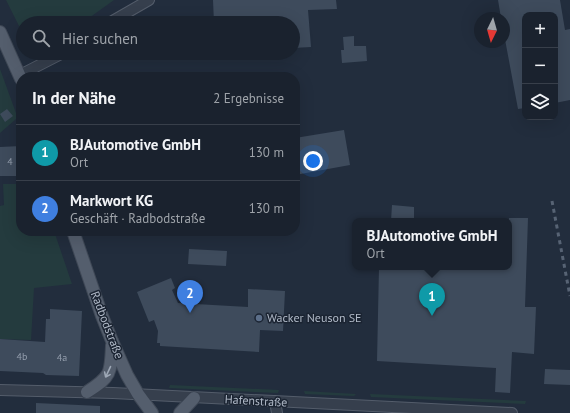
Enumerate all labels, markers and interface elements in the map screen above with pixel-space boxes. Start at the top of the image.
north arrow [474,12,510,48]
map controls [522,12,558,120]
button: + [522,12,558,48]
search box [16,16,300,60]
icon: search [30,27,52,49]
text: Hier suchen [62,29,138,48]
button: − [522,48,558,84]
button: layers [522,84,558,120]
text: In der Nähe [32,87,116,109]
text: 2 Ergebnisse [213,90,284,107]
text: BJAutomotive GmbH [70,135,201,154]
text: 1 [41,144,49,161]
text: 130 m [249,144,284,161]
your location [303,151,323,171]
text: Ort [70,154,88,171]
house number: 4 [7,155,13,168]
text: Markwort KG [70,191,153,210]
text: 2 [41,200,49,217]
text: 130 m [249,200,284,217]
text: Geschäft · Radbodstraße [70,210,205,227]
popup [352,218,512,270]
text: BJAutomotive GmbH [367,226,497,245]
text: Ort [367,245,385,262]
pin: 2 [177,280,203,313]
pin: 1 [419,283,445,316]
street label: Radbodstraße [88,289,127,361]
place label: Wacker Neuson SE [267,310,362,325]
marker: Wacker Neuson SE [254,313,264,323]
house number: 4b [17,350,27,363]
house number: 4a [57,351,67,364]
one-way arrow [104,365,111,377]
street label: Hafenstraße [224,391,288,410]

